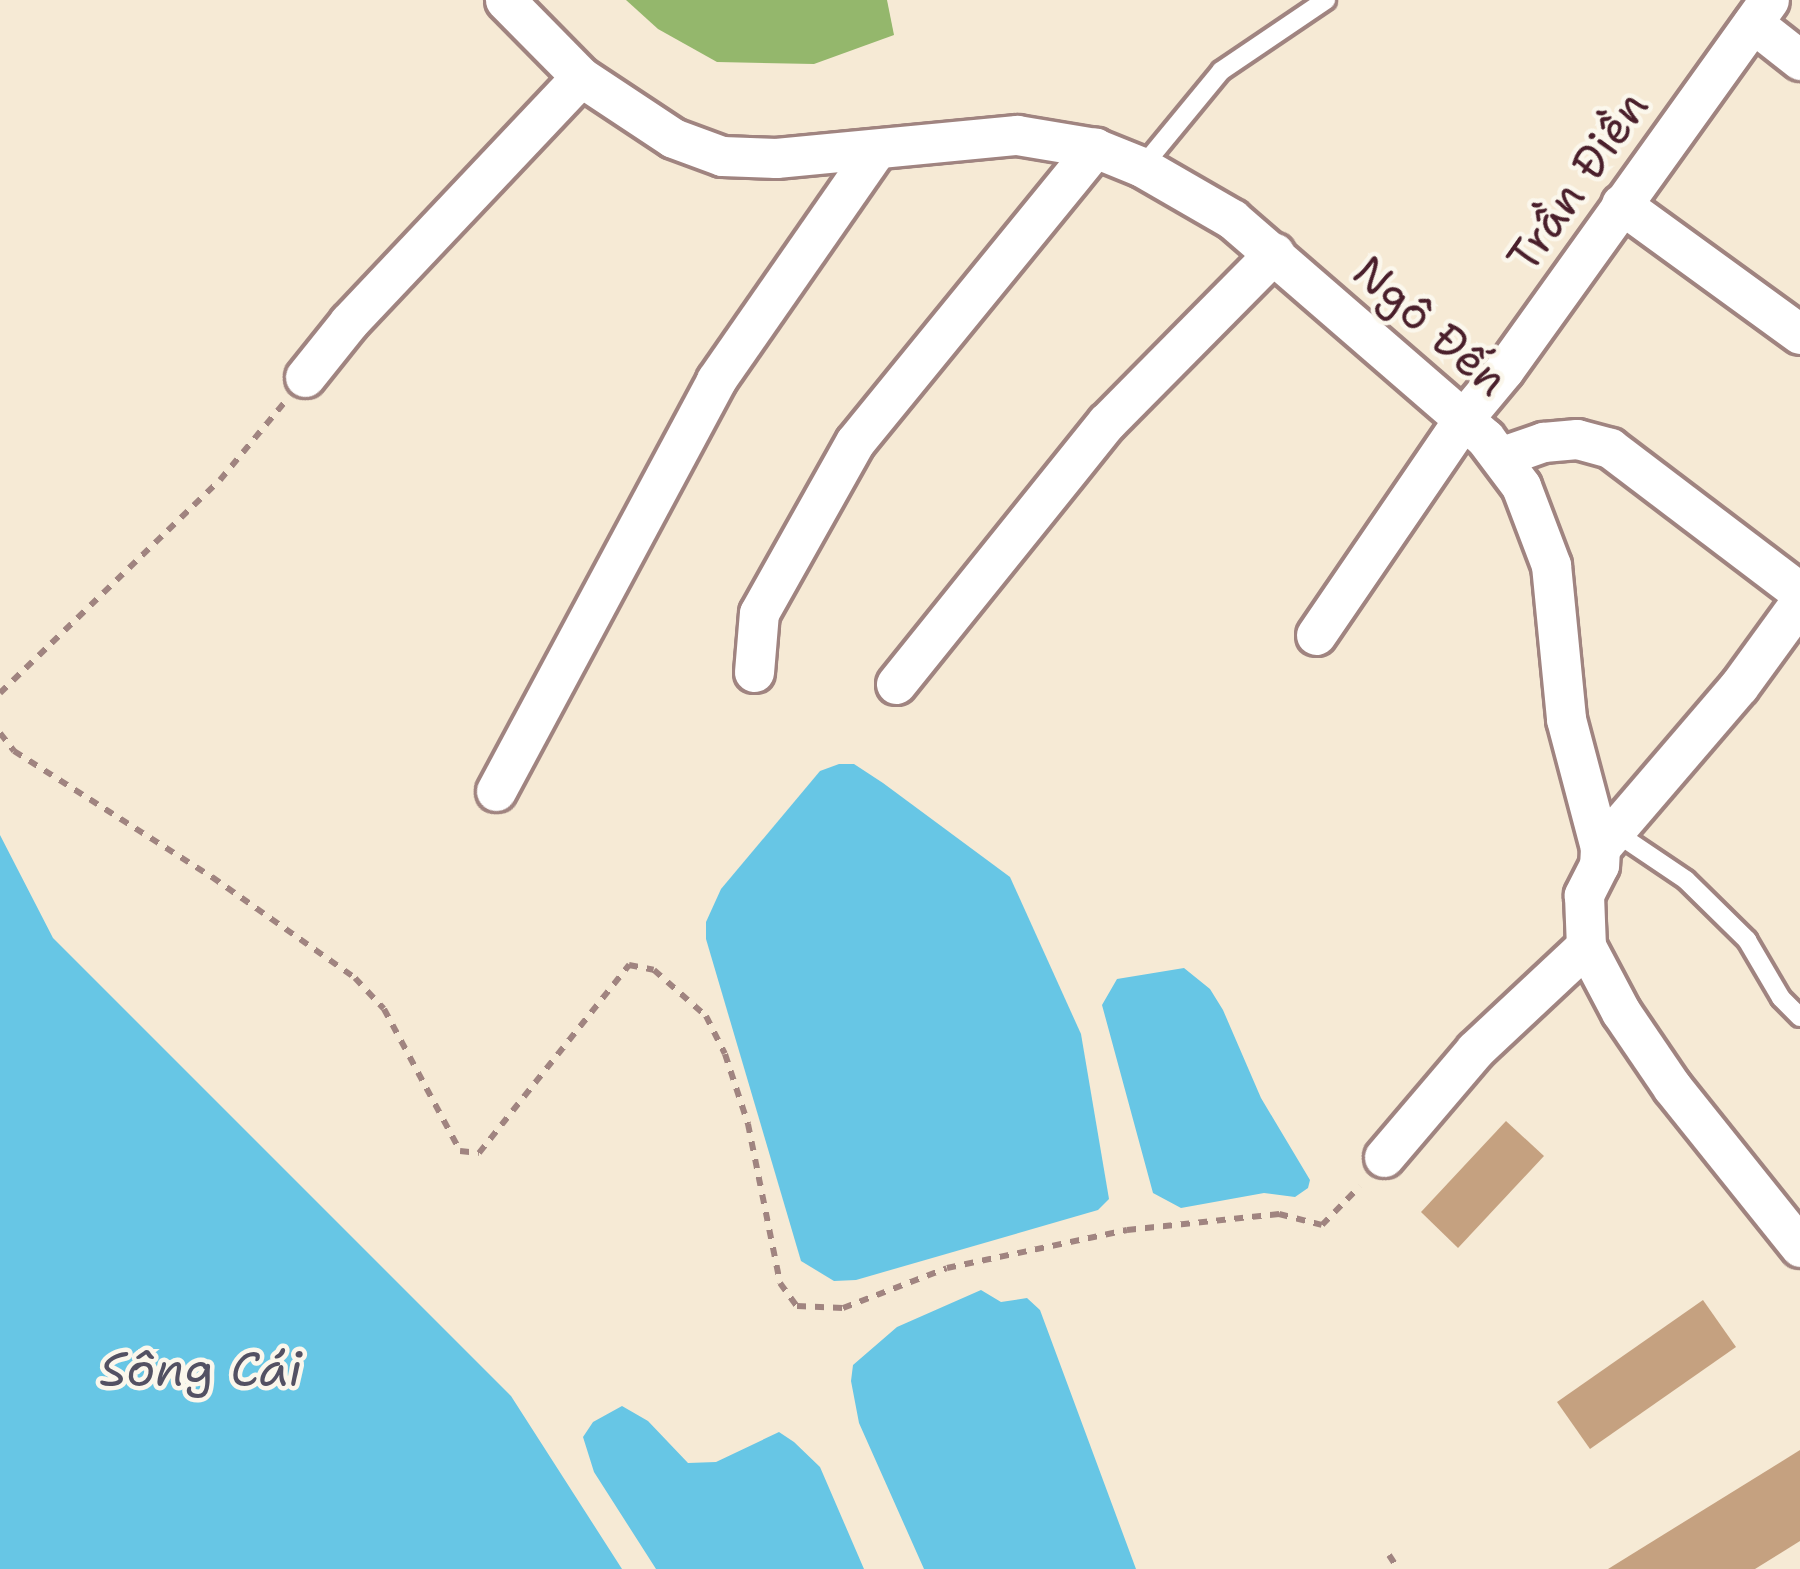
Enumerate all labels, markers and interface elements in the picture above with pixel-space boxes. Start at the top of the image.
street label: Trần Điền [1496,81,1660,283]
street label: Ngô Đến [1342,245,1518,407]
water label: Sông Cái [100,1341,302,1399]

